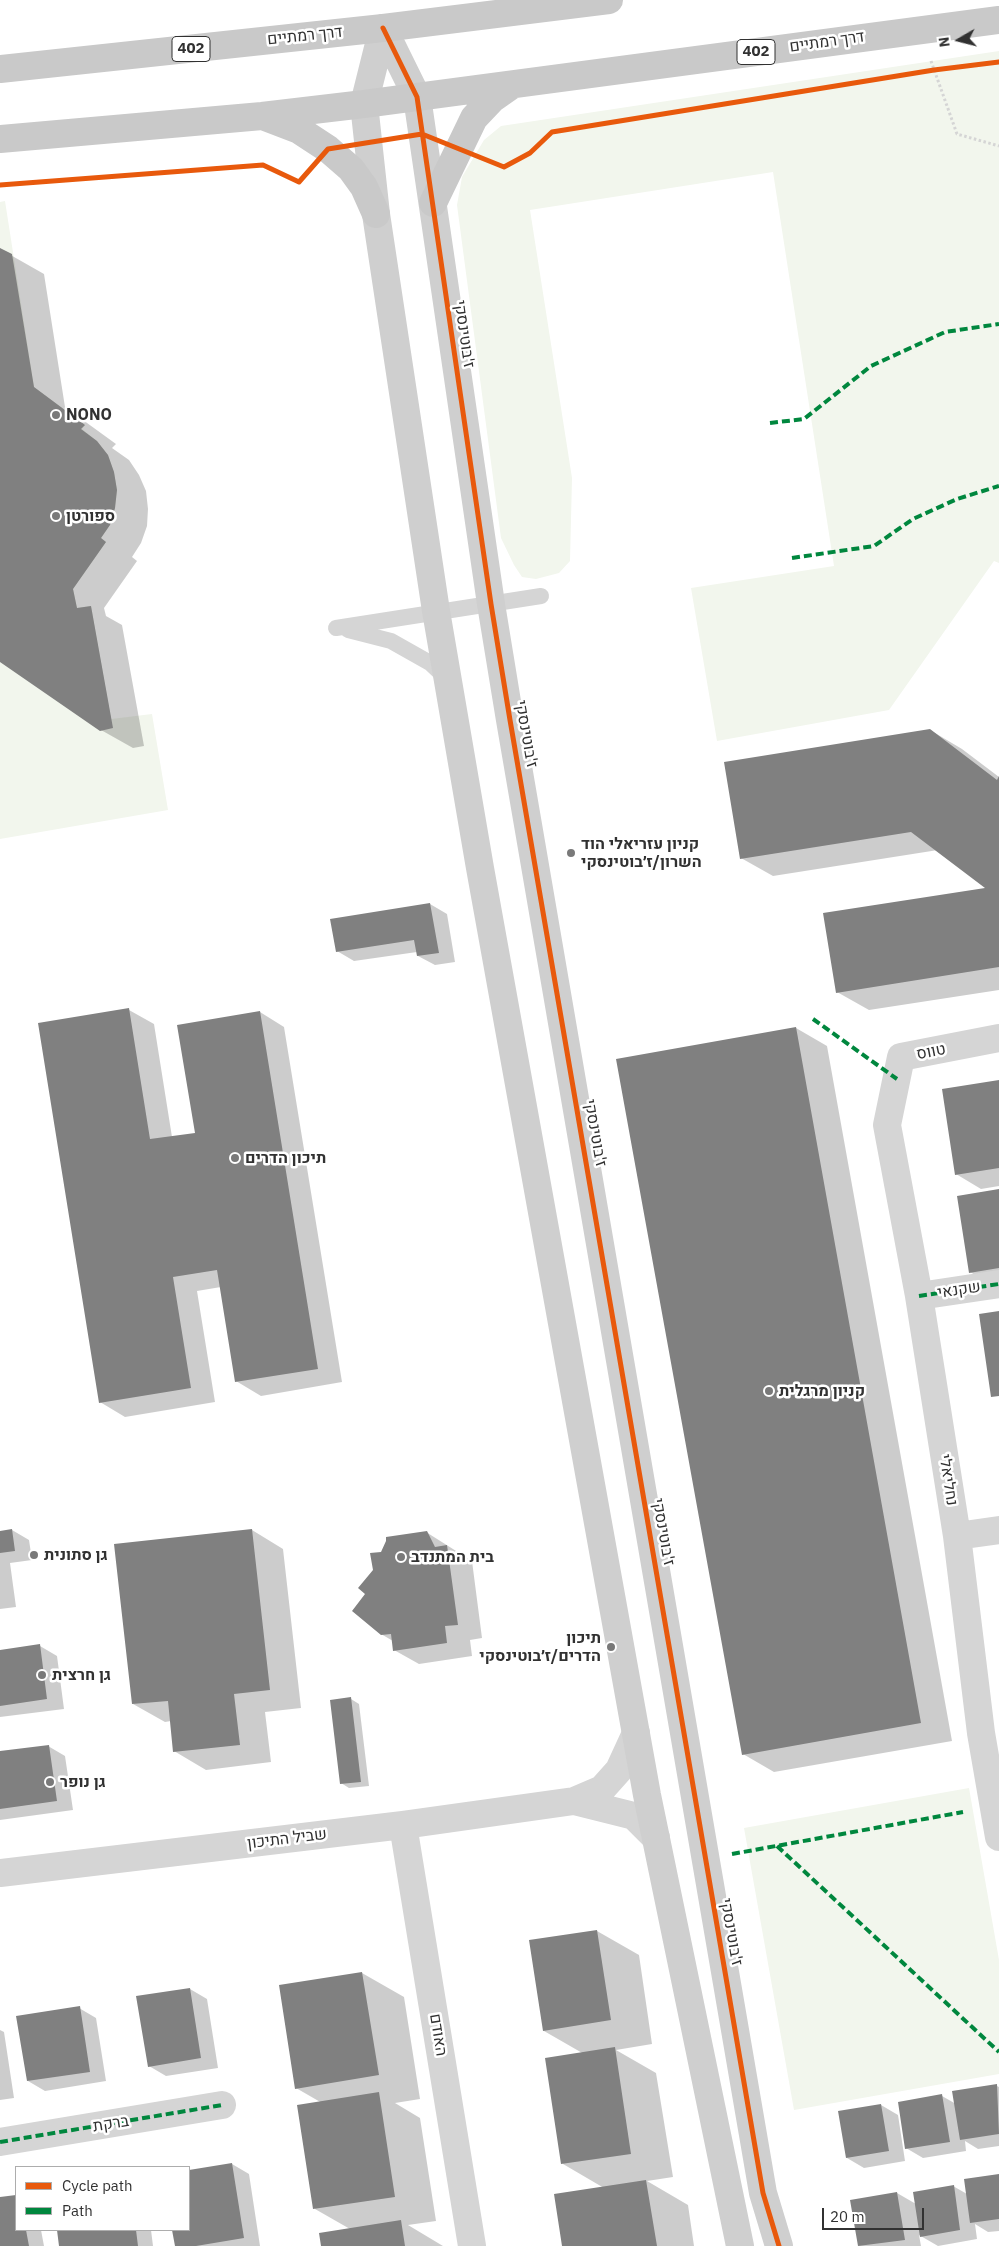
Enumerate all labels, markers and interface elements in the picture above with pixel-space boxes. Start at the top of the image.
north arrow [934,15,984,65]
street label: דרך רמתיים [266,22,344,50]
street label: דרך רמתיים [788,27,866,57]
road number: 402 [172,36,210,62]
text: N [935,36,954,48]
road number: 402 [737,40,775,64]
street label: ז'בוטינסקי [450,299,478,369]
place label: NONO [66,405,112,425]
marker: NONO [50,409,62,421]
place label: ספורטן [66,506,115,526]
marker: ספורטן [50,510,62,522]
street label: ז'בוטינסקי [511,699,541,769]
place label: קניון עזריאלי הוד השרון/ז׳בוטינסקי [581,834,702,872]
marker: קניון עזריאלי הוד השרון/ז׳בוטינסקי [565,847,577,859]
street label: טווס [915,1040,947,1064]
street label: ז'בוטינסקי [580,1098,610,1168]
place label: תיכון הדרים [245,1148,326,1168]
marker: תיכון הדרים [229,1152,241,1164]
street label: שקנאי [936,1277,982,1303]
place label: קניון מרגלית [779,1381,865,1401]
marker: קניון מרגלית [763,1385,775,1397]
street label: נחליאלי [934,1453,962,1507]
street label: ז'בוטינסקי [648,1497,678,1567]
place label: גן סתונית [44,1545,108,1565]
place label: בית המתנדב [411,1547,494,1567]
marker: גן סתונית [28,1549,40,1561]
marker: בית המתנדב [395,1551,407,1563]
place label: תיכון הדרים/ז׳בוטינסקי [479,1628,601,1666]
marker: תיכון הדרים/ז׳בוטינסקי [605,1641,617,1653]
place label: גן חרצית [52,1665,111,1685]
marker: גן חרצית [36,1669,48,1681]
place label: גן נופר [60,1772,106,1792]
marker: גן נופר [44,1776,56,1788]
street label: שביל התיכון [246,1825,328,1853]
street label: ז'בוטינסקי [716,1897,746,1967]
street label: האודם [425,2012,451,2058]
street label: ברקת [92,2112,130,2136]
legend [15,2166,190,2231]
text: Cycle path [62,2176,133,2195]
scale bar [824,2198,926,2230]
text: Path [62,2201,93,2220]
text: 20 m [830,2207,865,2226]

